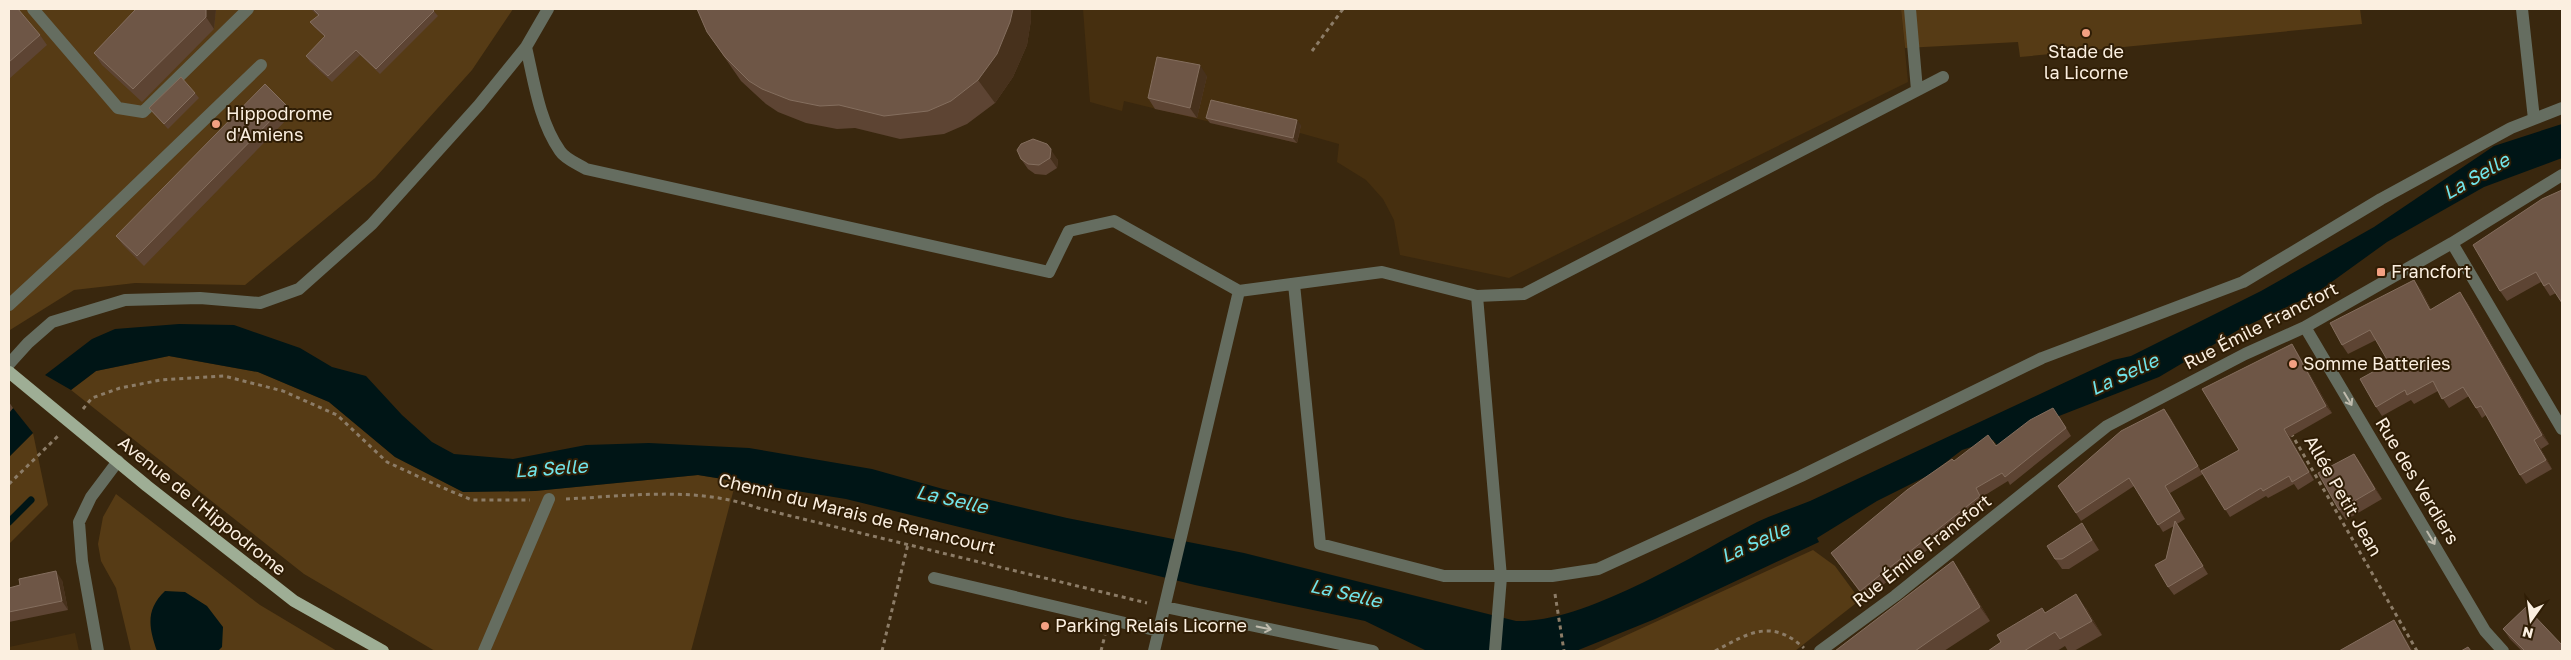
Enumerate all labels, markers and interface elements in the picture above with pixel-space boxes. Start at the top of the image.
marker: Stade de la Licorne [2080,27,2092,39]
place label: Stade de la Licorne [2044,40,2128,83]
place label: Hippodrome d'Amiens [226,102,333,145]
marker: Hippodrome d'Amiens [210,118,222,130]
water label: La Selle [2439,146,2515,204]
place label: Francfort [2391,260,2471,282]
marker: Francfort [2375,266,2387,278]
street label: Rue Émile Francfort [2180,277,2341,374]
water label: La Selle [2086,347,2163,399]
place label: Somme Batteries [2303,352,2451,374]
marker: Somme Batteries [2287,358,2299,370]
one-way arrow [2343,391,2353,405]
street label: Rue des Verdiers [2371,413,2464,548]
street label: Avenue de l'Hippodrome [114,431,291,580]
street label: Allée Petit Jean [2300,431,2387,560]
water label: La Selle [514,453,590,482]
street label: Chemin du Marais de Renancourt [716,468,998,558]
water label: La Selle [914,479,992,518]
street label: Rue Émile Francfort [1848,489,1995,611]
water label: La Selle [1717,515,1794,567]
one-way arrow [2426,531,2436,545]
water label: La Selle [1308,573,1386,612]
north arrow [2506,595,2556,645]
place label: Parking Relais Licorne [1055,614,1247,636]
marker: Parking Relais Licorne [1039,620,1051,632]
one-way arrow [1255,624,1271,633]
text: N [2521,624,2535,643]

